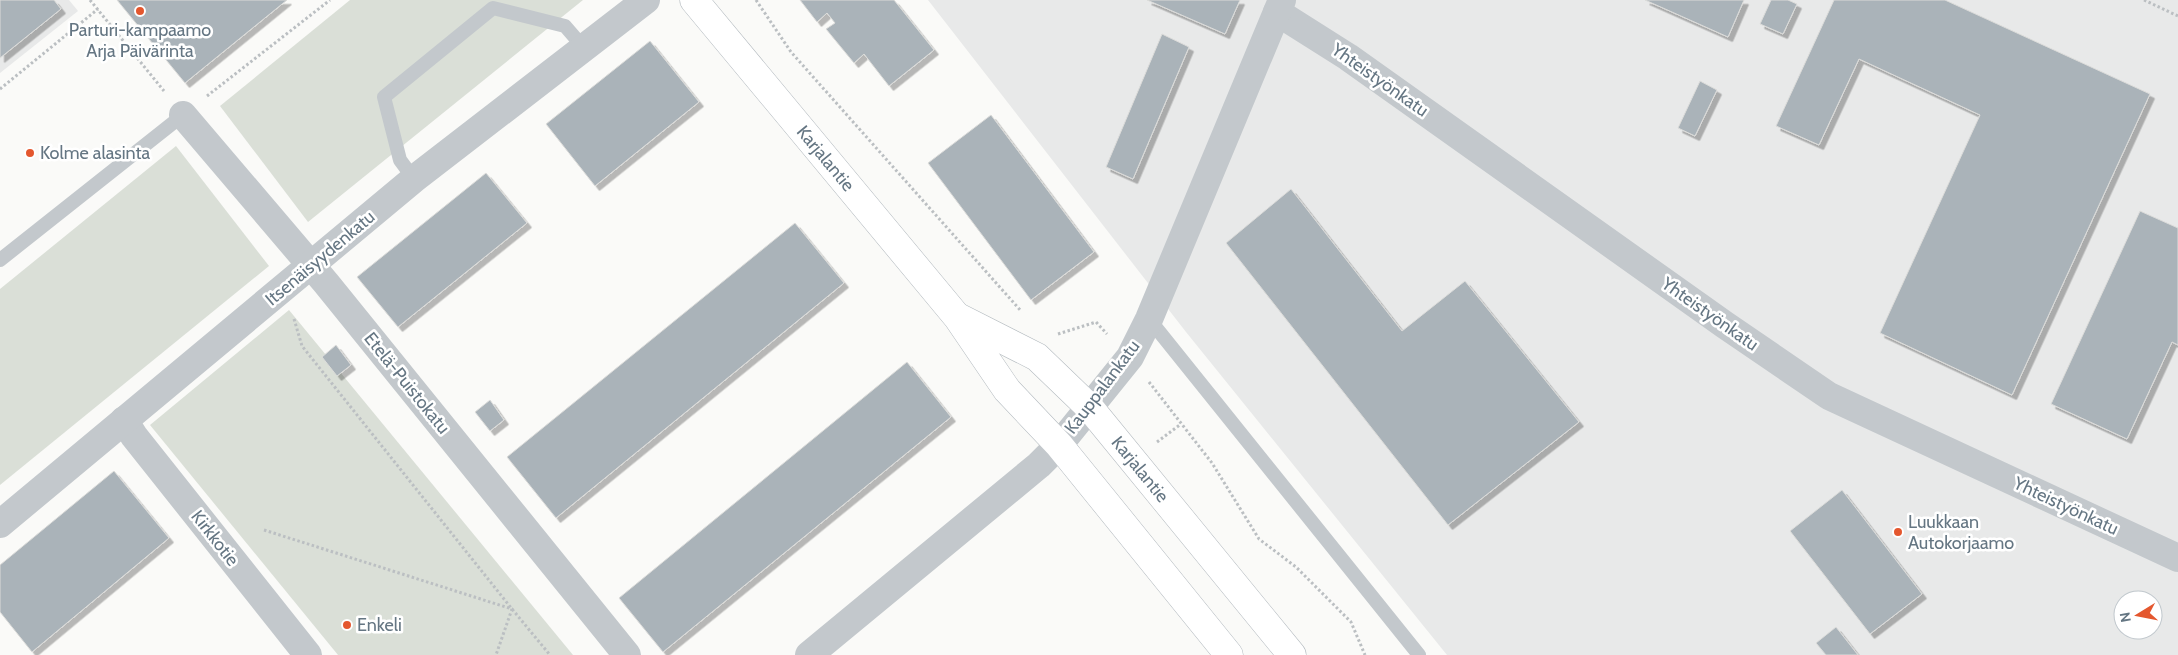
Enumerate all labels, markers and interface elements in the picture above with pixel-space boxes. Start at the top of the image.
marker: Parturi-kampaamo Arja Päivärinta [134,5,146,17]
place label: Parturi-kampaamo Arja Päivärinta [69,19,211,62]
street label: Yhteistyönkatu [1327,38,1433,121]
street label: Karjalantie [792,121,859,196]
place label: Kolme alasinta [40,142,151,164]
marker: Kolme alasinta [24,147,36,159]
street label: Itsenäisyydenkatu [261,206,379,310]
street label: Yhteistyönkatu [1657,272,1763,355]
street label: Etelä-Puistokatu [359,328,455,438]
street label: Kauppalankatu [1060,336,1144,438]
street label: Karjalantie [1107,432,1174,507]
street label: Yhteistyönkatu [2009,472,2122,540]
street label: Kirkkotie [186,506,244,570]
place label: Luukkaan Autokorjaamo [1908,511,2014,554]
marker: Luukkaan Autokorjaamo [1892,526,1904,538]
north arrow [2113,590,2163,640]
text: N [2115,611,2135,624]
place label: Enkeli [357,614,402,636]
marker: Enkeli [341,619,353,631]

